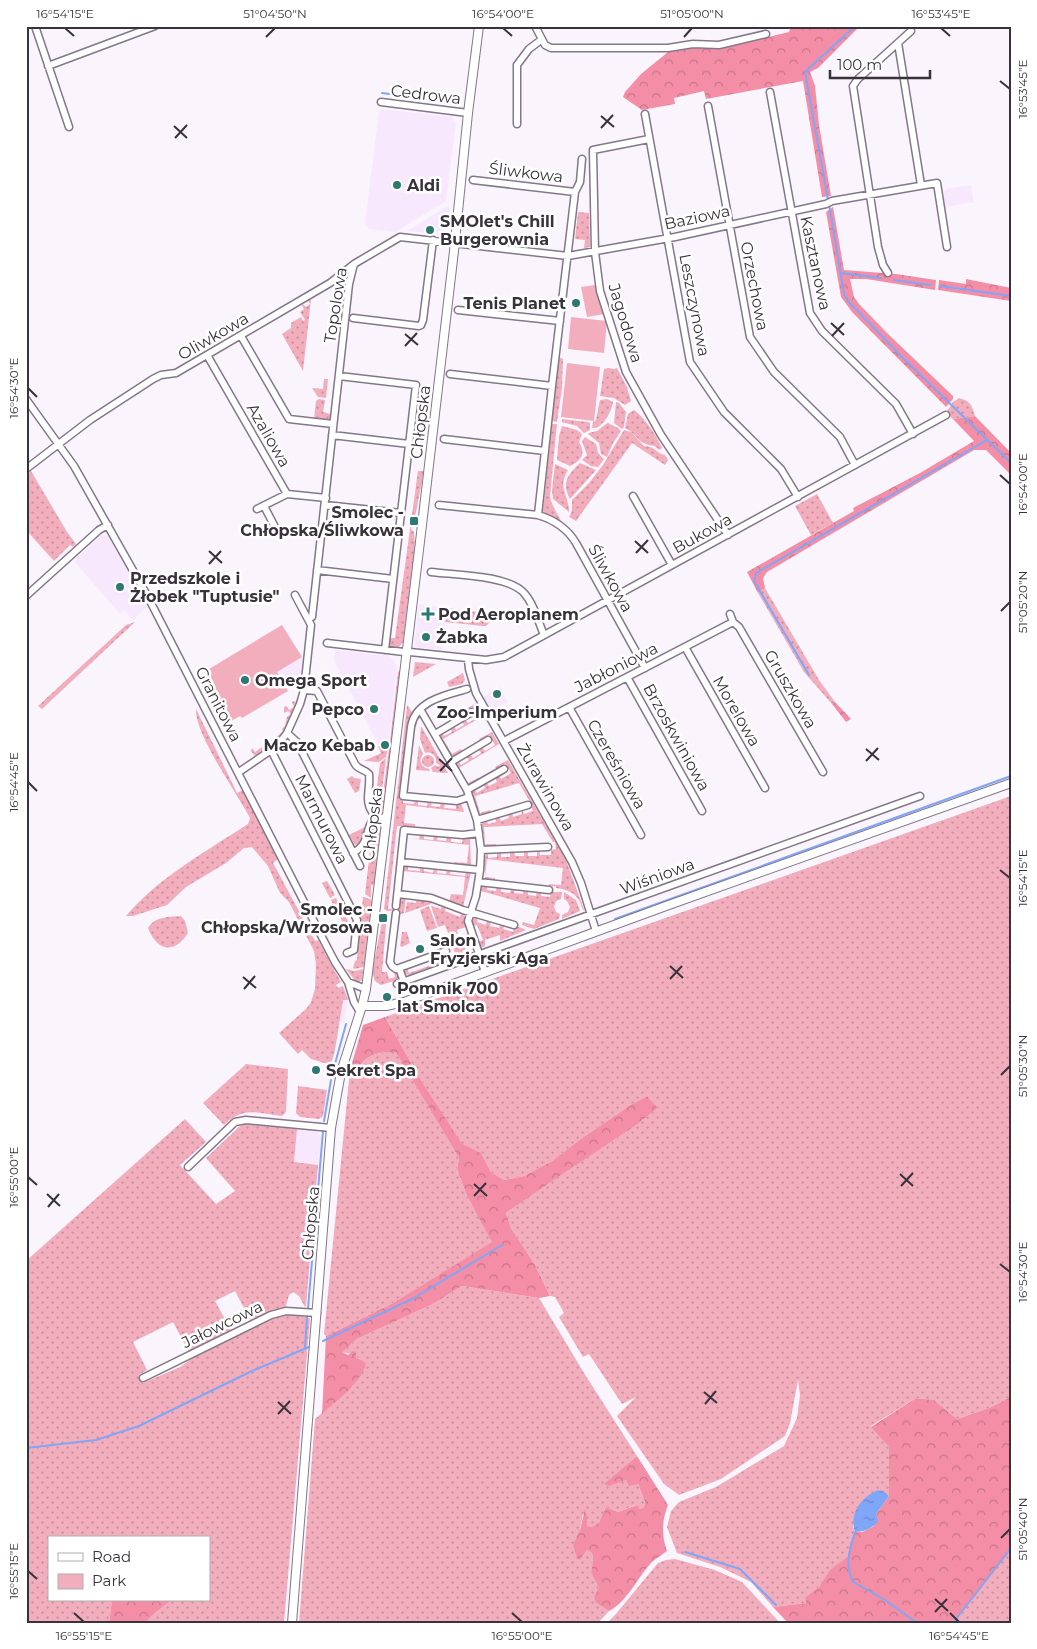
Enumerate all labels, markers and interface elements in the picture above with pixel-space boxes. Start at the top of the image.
text: 16°54'15"E [36,6,94,21]
text: 51°04'50"N [243,6,307,21]
text: 16°54'00"E [472,6,534,21]
text: 51°05'00"N [660,6,724,21]
text: 16°53'45"E [911,6,971,21]
scale bar [830,48,930,80]
text: 100 m [837,55,882,74]
text: 16°53'45"E [1015,59,1030,119]
street label: Cedrowa [390,81,462,108]
street label: Śliwkowa [488,159,564,186]
place label: Aldi [406,176,440,195]
marker: Aldi [391,179,403,191]
street label: Baziowa [662,201,732,234]
place label: SMOlet's Chill Burgerownia [440,212,555,249]
street label: Kasztanowa [796,214,835,312]
marker: SMOlet's Chill Burgerownia [424,224,436,236]
street label: Orzechowa [737,240,772,332]
street label: Leszczynowa [675,252,714,358]
street label: Topolowa [320,266,351,344]
street label: Jagodowa [604,280,647,365]
place label: Tenis Planet [463,294,566,313]
marker: Tenis Planet [570,297,582,309]
street label: Oliwkowa [175,309,252,364]
text: 16°54'30"E [6,358,21,418]
street label: Chłopska [407,384,434,460]
street label: Azaliowa [243,400,294,471]
text: 16°54'00"E [1015,453,1030,515]
place label: Smolec - Chłopska/Śliwkowa [240,503,404,540]
street label: Bukowa [669,509,735,558]
marker: Smolec - Chłopska/Śliwkowa [408,515,420,527]
street label: Śliwkowa [584,541,637,616]
place label: Przedszkole i Żłobek "Tuptusie" [130,569,280,606]
text: 51°05'20"N [1015,571,1030,633]
marker: Przedszkole i Żłobek "Tuptusie" [114,581,126,593]
place label: Pod Aeroplanem [438,605,579,624]
marker: Pod Aeroplanem [422,608,434,620]
place label: Żabka [436,628,488,647]
marker: Żabka [420,631,432,643]
street label: Jabłoniowa [571,638,661,697]
street label: Gruszkowa [760,647,821,732]
street label: Granitowa [192,664,246,745]
place label: Omega Sport [255,671,367,690]
street label: Morelowa [709,673,764,750]
marker: Omega Sport [239,674,251,686]
street label: Brzoskwiniowa [639,680,714,794]
marker: Zoo-Imperium [491,688,503,700]
place label: Pepco [312,700,364,719]
marker: Pepco [368,703,380,715]
place label: Zoo-Imperium [437,703,557,722]
street label: Czereśniowa [583,716,650,813]
place label: Maczo Kebab [263,736,375,755]
marker: Maczo Kebab [379,739,391,751]
street label: Żurawinowa [513,740,578,835]
text: 16°54'45"E [6,752,21,812]
street label: Marmurowa [291,771,352,867]
street label: Chłopska [359,786,386,862]
text: 16°54'15"E [1015,849,1030,907]
street label: Wiśniowa [617,854,697,899]
place label: Smolec - Chłopska/Wrzosowa [201,900,373,937]
marker: Smolec - Chłopska/Wrzosowa [377,912,389,924]
place label: Salon Fryzjerski Aga [430,931,549,968]
marker: Salon Fryzjerski Aga [414,943,426,955]
place label: Pomnik 700 lat Smolca [397,979,498,1016]
marker: Pomnik 700 lat Smolca [381,991,393,1003]
text: 51°05'30"N [1015,1035,1030,1097]
place label: Sekret Spa [326,1061,416,1080]
marker: Sekret Spa [310,1064,322,1076]
text: 16°55'00"E [6,1146,21,1208]
street label: Chłopska [298,1185,323,1261]
text: 16°54'30"E [1015,1242,1030,1302]
street label: Jałowcowa [178,1297,266,1353]
text: 51°05'40"N [1015,1497,1030,1561]
legend [48,1536,210,1602]
text: 16°55'15"E [6,1543,21,1599]
text: Road [92,1547,131,1566]
text: Park [92,1571,126,1590]
text: 16°55'15"E [56,1628,112,1643]
text: 16°55'00"E [491,1628,553,1643]
text: 16°54'45"E [929,1628,989,1643]

